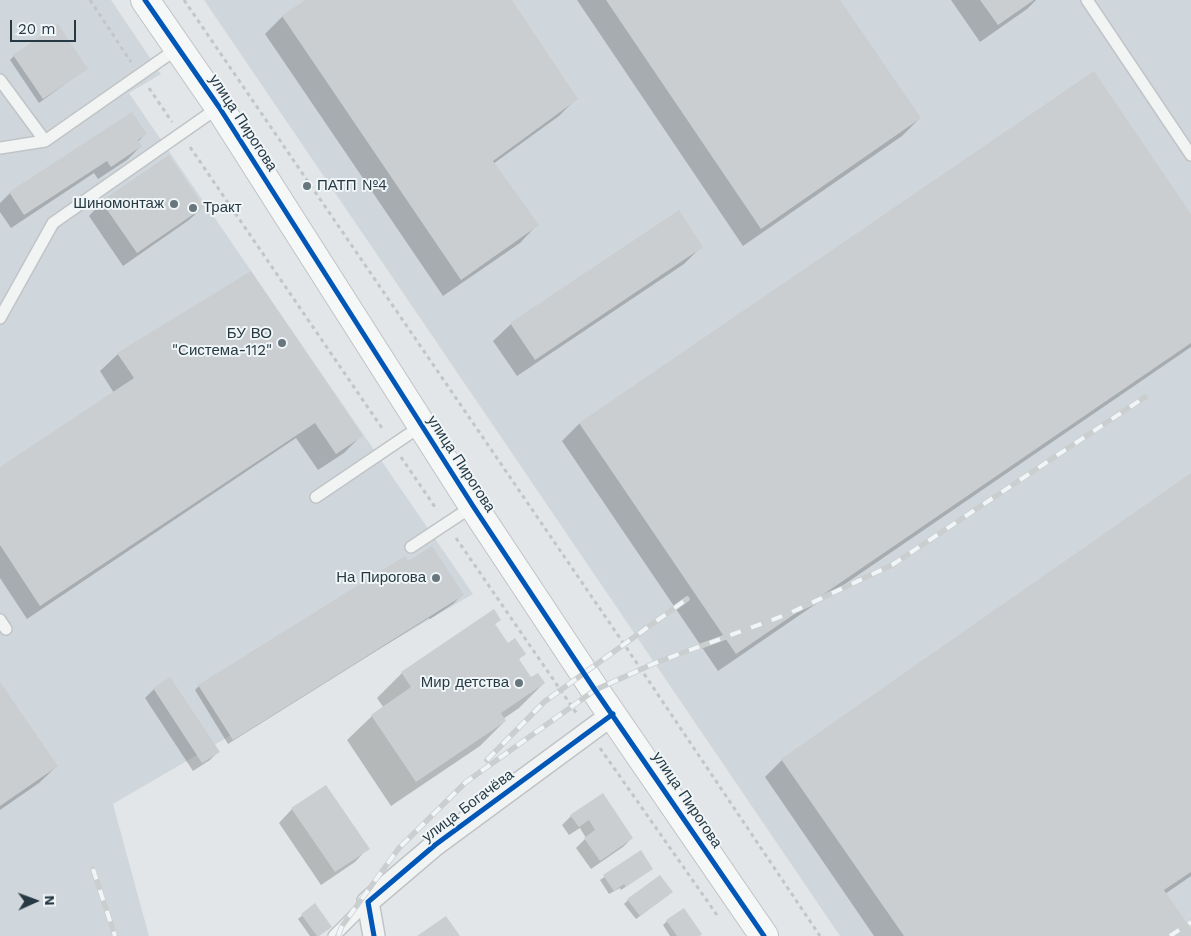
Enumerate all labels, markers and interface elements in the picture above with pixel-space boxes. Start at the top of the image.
scale bar [12,10,79,42]
text: 20 m [18,20,56,38]
street label: улица Пирогова [205,71,281,175]
place label: ПАТП №4 [317,177,387,195]
marker: ПАТП №4 [301,180,313,192]
place label: Шиномонтаж [73,195,164,213]
marker: Шиномонтаж [168,198,180,210]
place label: Тракт [203,199,242,217]
marker: Тракт [187,202,199,214]
place label: БУ ВО "Система-112" [172,325,272,360]
marker: БУ ВО "Система-112" [276,337,288,349]
street label: улица Пирогова [423,412,499,516]
place label: На Пирогова [336,569,426,587]
marker: На Пирогова [430,572,442,584]
place label: Мир детства [421,674,509,692]
marker: Мир детства [513,677,525,689]
street label: улица Пирогова [648,749,726,851]
street label: улица Богачёва [419,766,517,846]
north arrow [10,876,60,926]
text: N [42,895,58,906]

